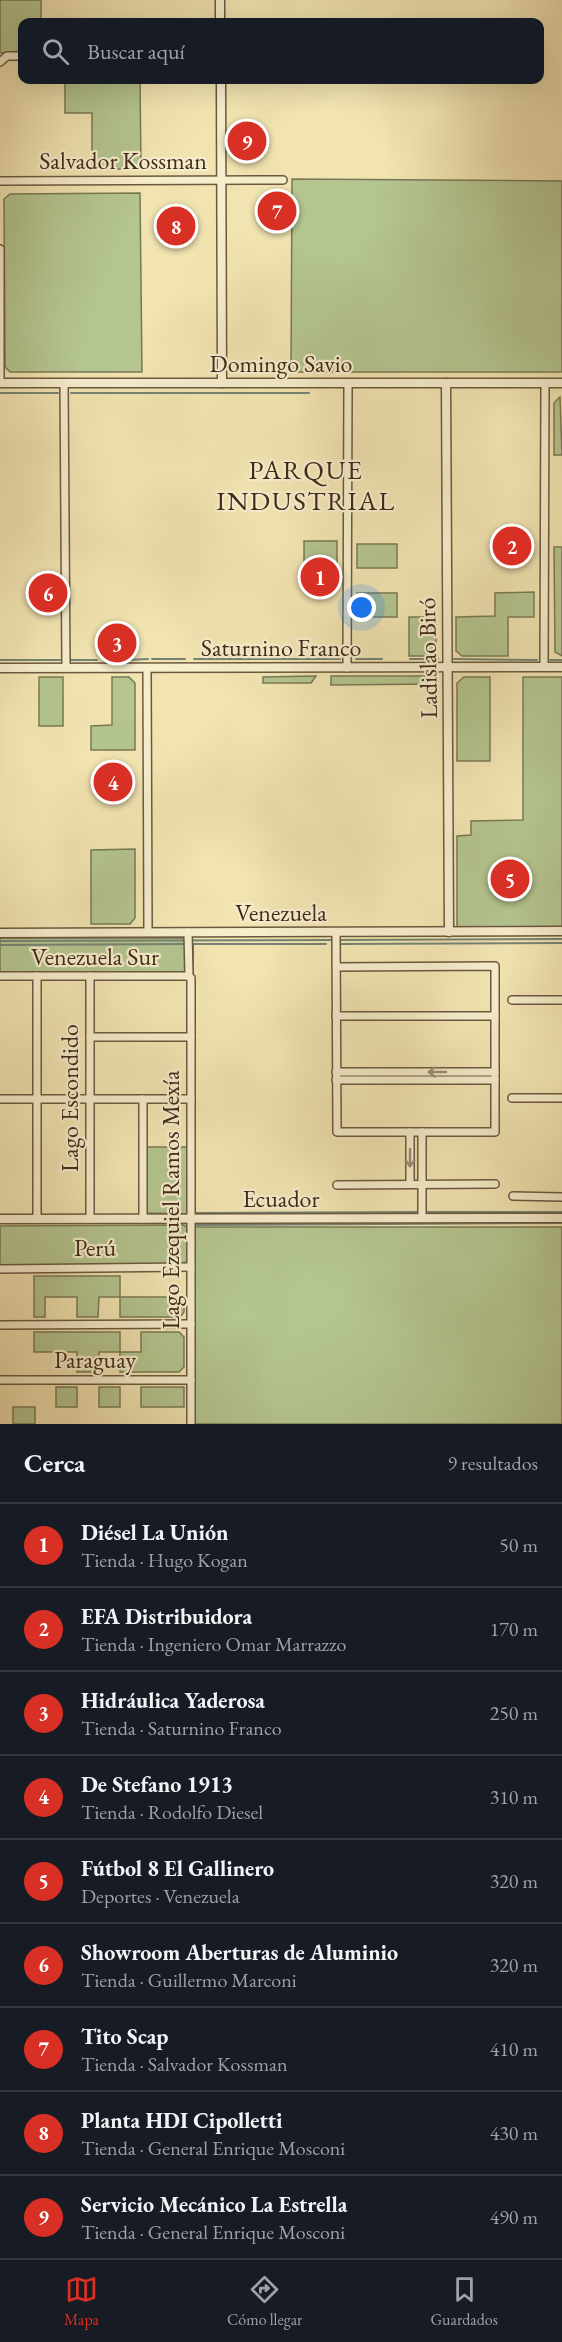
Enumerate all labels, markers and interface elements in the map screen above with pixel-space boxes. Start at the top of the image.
search box [18,18,544,84]
icon: search [39,35,72,68]
text: Buscar aquí [87,37,185,66]
pin: 9 [228,118,266,164]
street label: Salvador Kossman [39,145,207,176]
pin: 7 [258,188,296,234]
pin: 8 [156,204,195,248]
street label: Domingo Savio [210,348,353,379]
district label: PARQUE INDUSTRIAL [216,452,396,518]
pin: 2 [492,524,532,568]
pin: 1 [300,554,340,600]
pin: 6 [28,570,68,616]
your location [347,593,376,622]
street label: Ladislao Biró [411,597,444,719]
pin: 3 [98,620,136,666]
street label: Saturnino Franco [201,632,361,663]
pin: 4 [94,760,132,804]
pin: 5 [490,856,530,902]
street label: Venezuela [235,897,327,928]
street label: Venezuela Sur [31,941,159,972]
street label: Lago Escondido [54,1024,85,1172]
one-way arrow [427,1066,447,1078]
street label: Lago Ezequiel Ramos Mexía [155,1070,186,1330]
one-way arrow [404,1148,416,1168]
street label: Ecuador [243,1183,319,1214]
street label: Perú [74,1232,116,1263]
street label: Paraguay [54,1344,137,1375]
text: Cerca [24,1446,85,1480]
text: 9 resultados [447,1450,538,1476]
text: Diésel La Unión [81,1518,228,1547]
text: 1 [38,1532,49,1558]
text: 50 m [499,1532,538,1558]
text: Tienda · Hugo Kogan [81,1547,248,1573]
text: EFA Distribuidora [81,1602,252,1631]
text: 2 [38,1616,49,1642]
text: 170 m [490,1616,538,1642]
text: Tienda · Ingeniero Omar Marrazzo [81,1631,346,1657]
text: Hidráulica Yaderosa [81,1686,265,1715]
text: 3 [38,1700,49,1726]
text: 250 m [490,1700,538,1726]
text: Tienda · Saturnino Franco [81,1715,282,1741]
text: De Stefano 1913 [81,1770,233,1799]
text: 4 [38,1784,49,1810]
text: 310 m [490,1784,538,1810]
text: Tienda · Rodolfo Diesel [81,1799,263,1825]
text: Fútbol 8 El Gallinero [81,1854,274,1883]
text: 5 [38,1868,49,1894]
text: 320 m [490,1868,538,1894]
text: Deportes · Venezuela [81,1883,240,1909]
text: Showroom Aberturas de Aluminio [81,1938,398,1967]
text: 6 [38,1952,49,1978]
text: 320 m [490,1952,538,1978]
text: Tienda · Guillermo Marconi [81,1967,297,1993]
text: Tito Scap [81,2022,168,2051]
text: 7 [38,2036,49,2062]
text: 410 m [490,2036,538,2062]
text: Tienda · Salvador Kossman [81,2051,288,2077]
text: Planta HDI Cipolletti [81,2106,282,2135]
text: 8 [38,2120,49,2146]
text: 430 m [490,2120,538,2146]
text: Tienda · General Enrique Mosconi [81,2135,345,2161]
text: Servicio Mecánico La Estrella [81,2190,348,2219]
text: 9 [38,2204,49,2230]
text: 490 m [490,2204,538,2230]
text: Tienda · General Enrique Mosconi [81,2219,345,2245]
tab: Mapa [64,2273,99,2330]
tab: Cómo llegar [227,2273,302,2330]
tab: Guardados [430,2273,498,2330]

